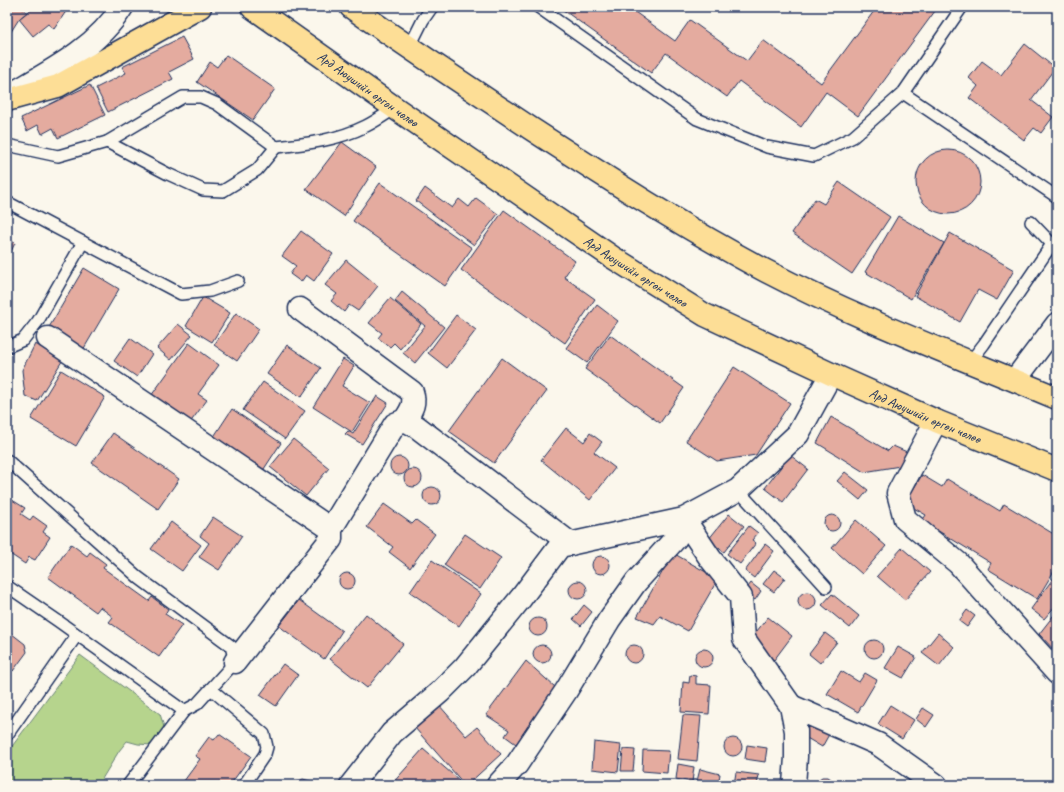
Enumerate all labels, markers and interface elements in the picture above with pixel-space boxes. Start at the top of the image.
street label: Ард Аюушийн өргөн чөлөө [314,47,423,131]
street label: Ард Аюушийн өргөн чөлөө [581,232,692,311]
street label: Ард Аюушийн өргөн чөлөө [867,384,985,447]

